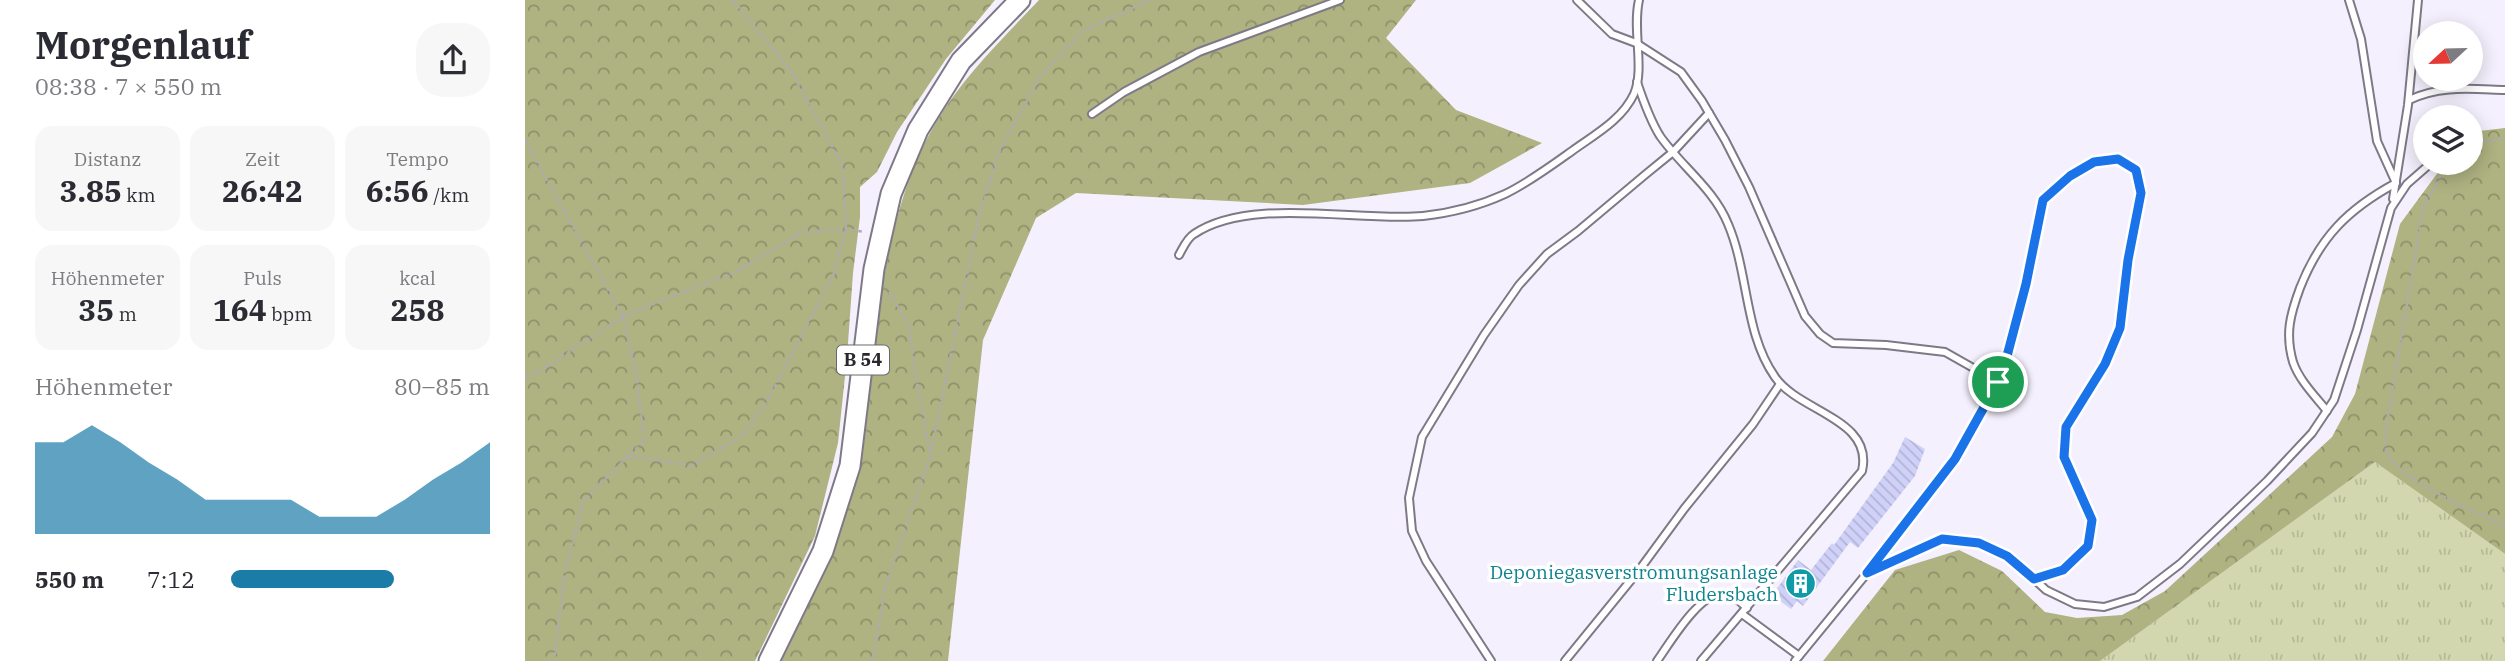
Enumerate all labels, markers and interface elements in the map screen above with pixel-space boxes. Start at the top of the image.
text: Morgenlauf [35,20,251,69]
north arrow [2413,21,2483,91]
map controls [2413,21,2483,175]
button: share [416,23,490,97]
text: 08:38 · 7 × 550 m [35,71,222,101]
button: layers [2413,105,2483,175]
text: Distanz [74,147,141,171]
text: Zeit [245,147,280,171]
text: Tempo [386,147,449,171]
text: 3.85 [59,171,122,210]
text: 26:42 [222,171,303,210]
text: 6:56 [366,171,429,210]
text: km [122,183,156,207]
text: /km [429,183,469,207]
text: Höhenmeter [51,266,164,290]
text: Puls [243,266,282,290]
text: kcal [399,266,436,290]
text: 35 [78,290,114,329]
text: 164 [213,290,267,329]
text: 258 [391,290,445,329]
text: m [114,302,137,326]
text: bpm [267,302,312,326]
road number: B 54 [837,346,889,374]
pin [1968,352,2028,412]
icon: arrive [1979,363,2017,401]
text: Höhenmeter [35,371,172,401]
text: 80–85 m [394,371,490,401]
place label: Deponiegasverstromungsanlage Fludersbach [1490,560,1778,606]
text: 550 m [35,564,104,594]
text: 7:12 [147,564,195,594]
building icon: Deponiegasverstromungsanlage Fludersbach [1784,566,1818,600]

